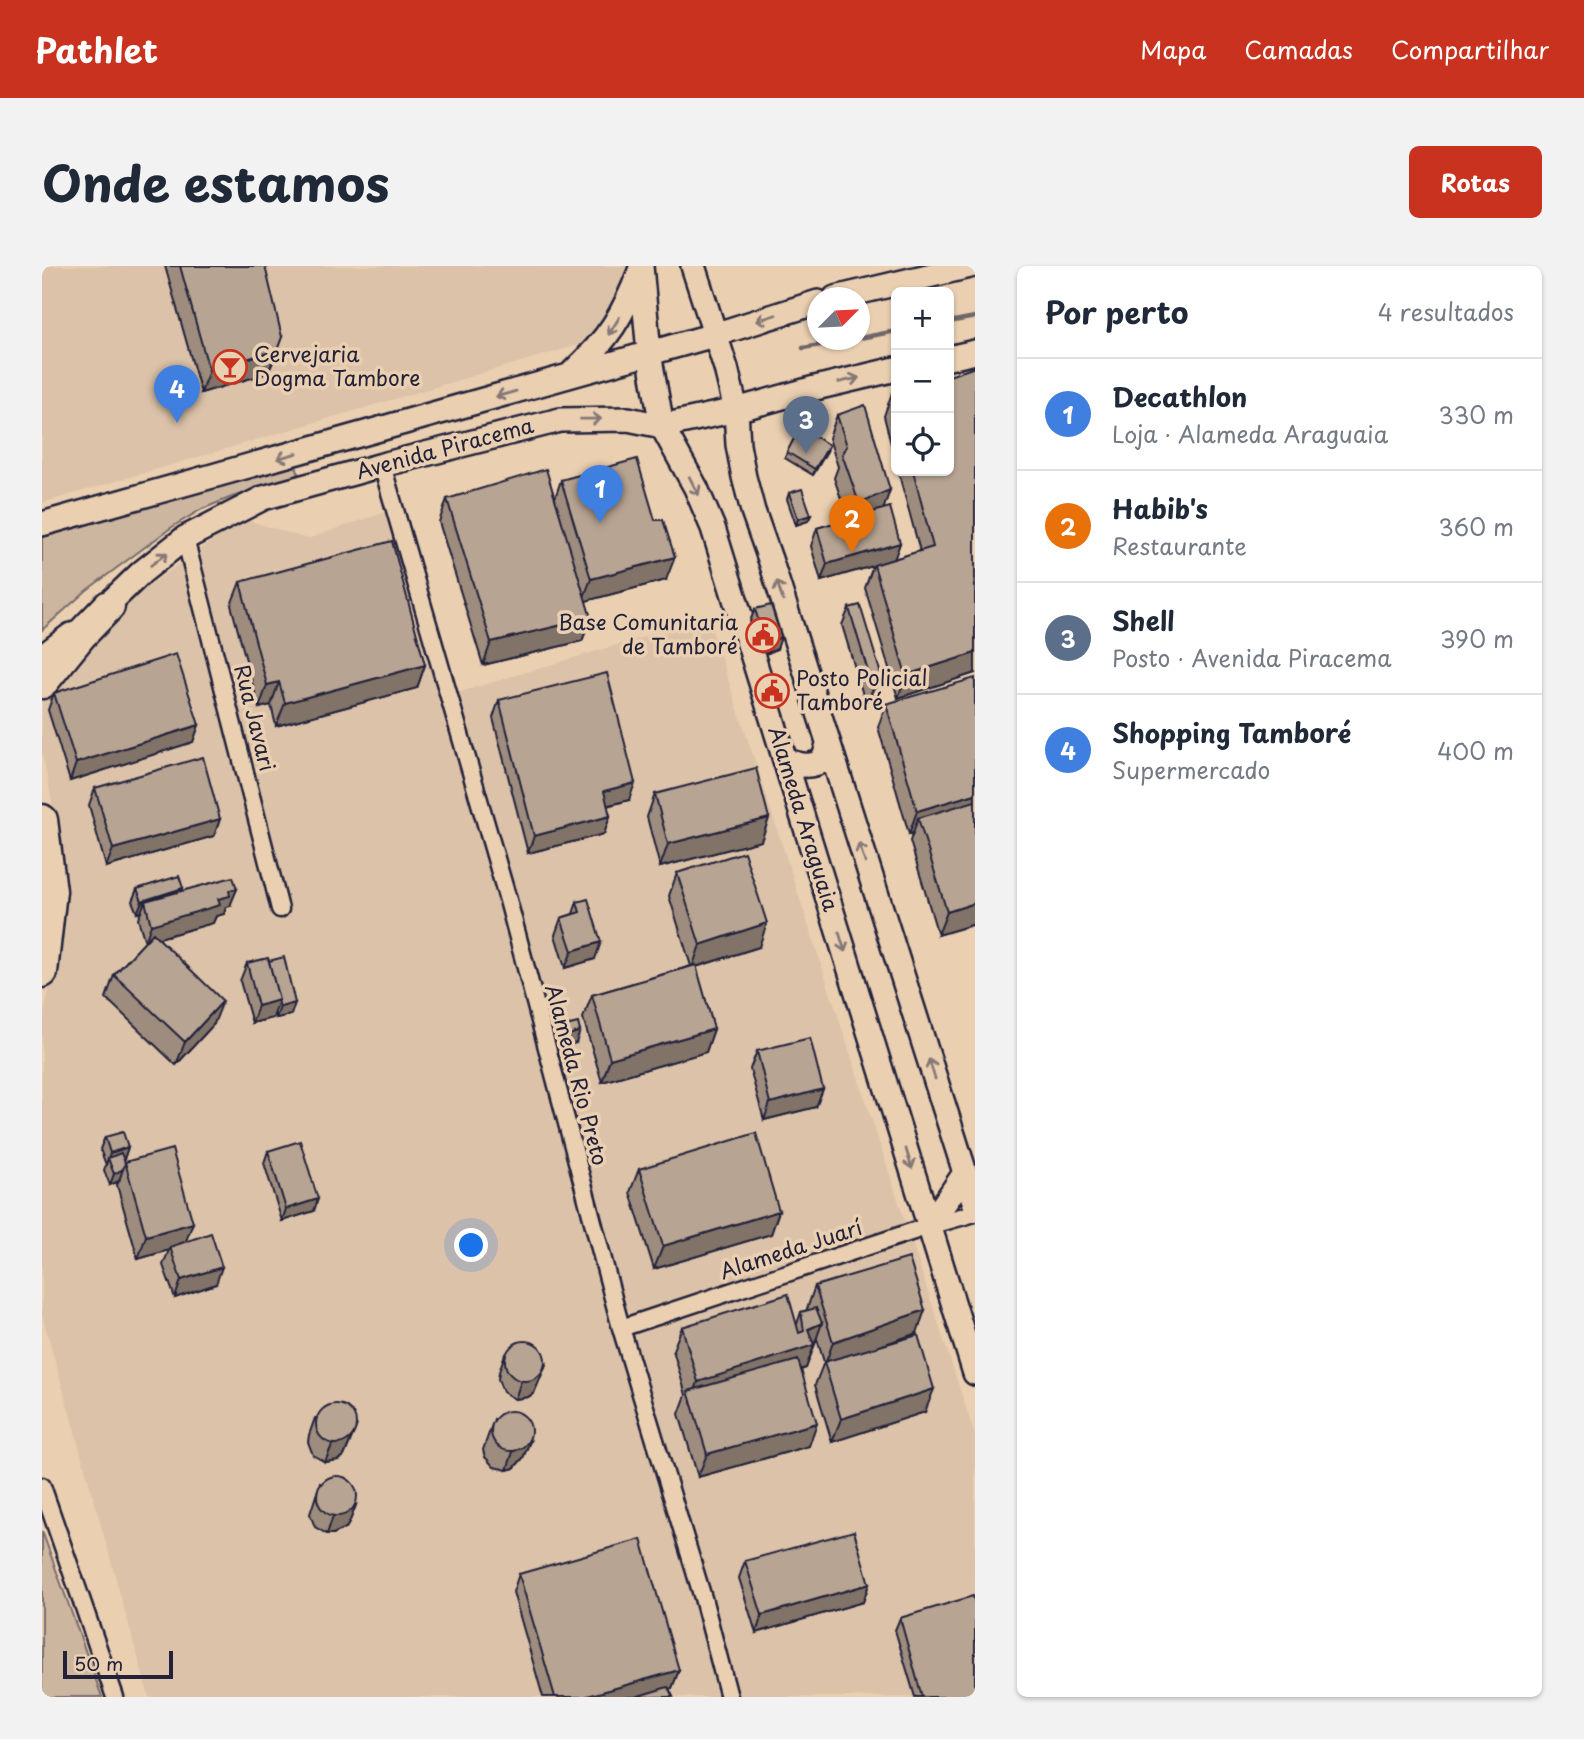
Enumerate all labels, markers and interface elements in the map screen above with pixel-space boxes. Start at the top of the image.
text: Pathlet [35,24,158,74]
text: Mapa [1140,31,1206,67]
text: Camadas [1244,31,1353,67]
text: Compartilhar [1391,31,1549,67]
text: Onde estamos [42,145,389,219]
button: Rotas [1409,146,1542,218]
north arrow [807,287,870,350]
map controls [891,287,954,476]
button: + [891,287,954,350]
text: Por perto [1045,289,1188,334]
text: 4 resultados [1378,294,1514,329]
one-way arrow [755,313,777,325]
one-way arrow [607,316,621,336]
place label: Cervejaria Dogma Tambore [254,337,420,393]
bar icon: Cervejaria Dogma Tambore [211,348,249,386]
button: − [891,350,954,413]
pin: 4 [154,365,200,423]
one-way arrow [837,373,860,386]
text: Decathlon [1112,377,1247,416]
one-way arrow [495,388,517,401]
pin: 3 [783,396,829,454]
text: 1 [1063,397,1074,432]
text: 330 m [1438,397,1514,432]
street label: Avenida Piracema [352,408,537,486]
one-way arrow [579,412,602,425]
button: locate [891,413,954,476]
text: Loja · Alameda Araguaia [1112,416,1388,451]
one-way arrow [276,450,299,463]
pin: 1 [577,465,623,523]
one-way arrow [688,475,702,496]
text: Habib's [1112,489,1208,528]
pin: 2 [829,495,875,553]
text: 2 [1060,509,1076,544]
text: 360 m [1439,509,1514,544]
text: Restaurante [1112,528,1247,563]
one-way arrow [149,551,167,567]
one-way arrow [773,580,786,602]
text: Shell [1112,601,1175,640]
place label: Base Comunitaria de Tamboré [558,605,739,661]
public building icon: Base Comunitaria de Tamboré [744,616,782,654]
text: 3 [1060,621,1076,656]
text: 390 m [1440,621,1514,656]
text: Posto · Avenida Piracema [1112,640,1391,675]
street label: Rua Javari [227,661,285,774]
place label: Posto Policial Tamboré [796,661,928,717]
public building icon: Posto Policial Tamboré [753,672,791,710]
text: Shopping Tamboré [1112,713,1351,752]
street label: Alameda Araguaia [762,722,849,916]
text: 4 [1060,733,1076,768]
text: 400 m [1437,733,1514,768]
text: Supermercado [1112,752,1270,787]
one-way arrow [855,842,868,864]
one-way arrow [836,930,849,952]
street label: Alameda Rio Preto [538,980,618,1169]
one-way arrow [924,1059,937,1081]
one-way arrow [903,1148,916,1170]
street label: Alameda Juarí [715,1210,866,1286]
your location [454,1228,488,1262]
scale bar [63,1648,173,1680]
text: 50 m [74,1649,123,1677]

